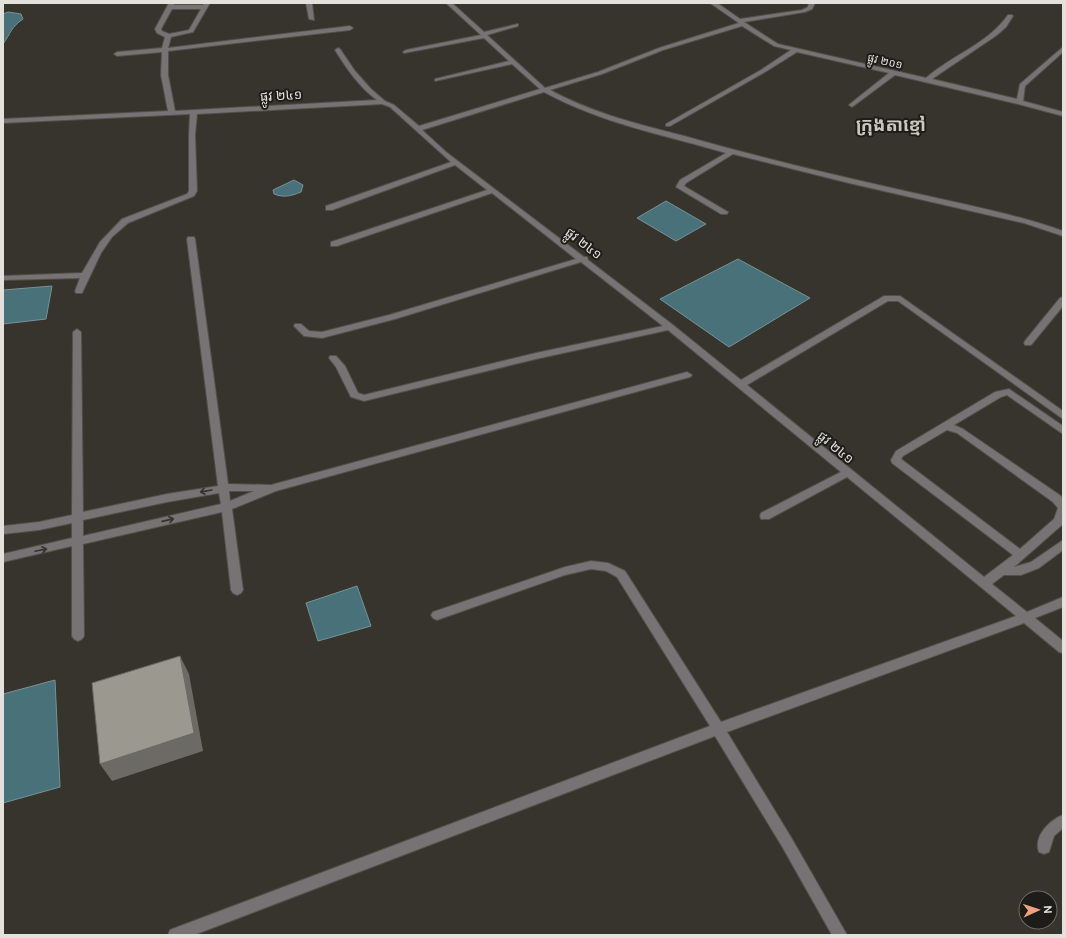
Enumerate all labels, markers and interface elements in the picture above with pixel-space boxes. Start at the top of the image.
street label: ផ្លូវ ២០១ [865,50,904,75]
street label: ផ្លូវ ២៤១ [259,86,303,108]
district label: ក្រុងតាខ្មៅ [856,113,926,137]
street label: ផ្លូវ ២៤១ [560,224,606,265]
street label: ផ្លូវ ២៤១ [812,427,857,470]
one-way arrow [200,488,213,496]
one-way arrow [161,516,174,524]
one-way arrow [34,545,47,553]
north arrow [1018,890,1058,930]
text: N [1041,905,1055,914]

